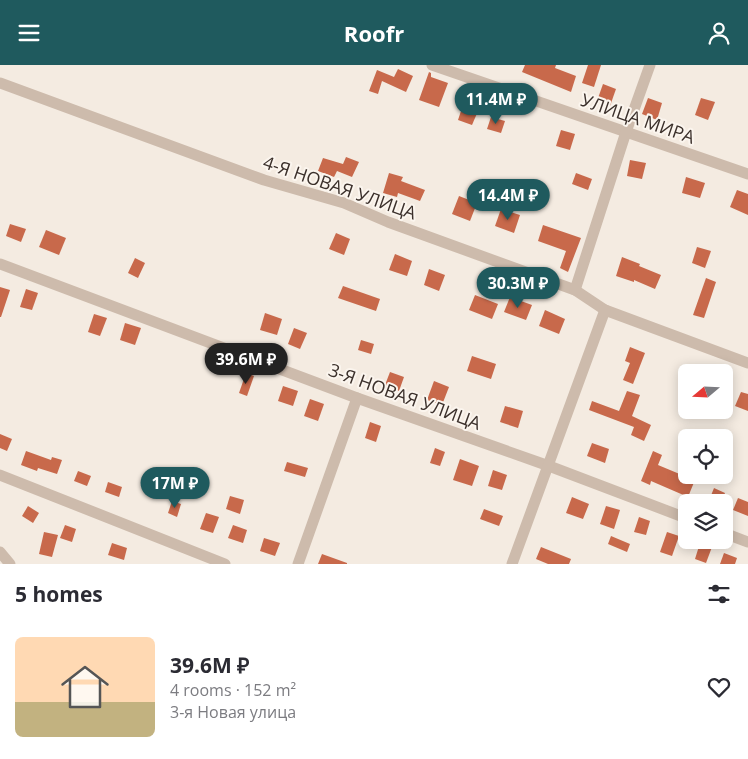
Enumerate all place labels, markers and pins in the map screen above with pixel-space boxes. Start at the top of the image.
pin: 11.4M ₽ [450,83,542,125]
pin: 14.4M ₽ [462,179,554,221]
pin: 30.3M ₽ [472,267,564,309]
pin: 39.6M ₽ [200,343,292,385]
pin: 17M ₽ [140,467,210,509]

